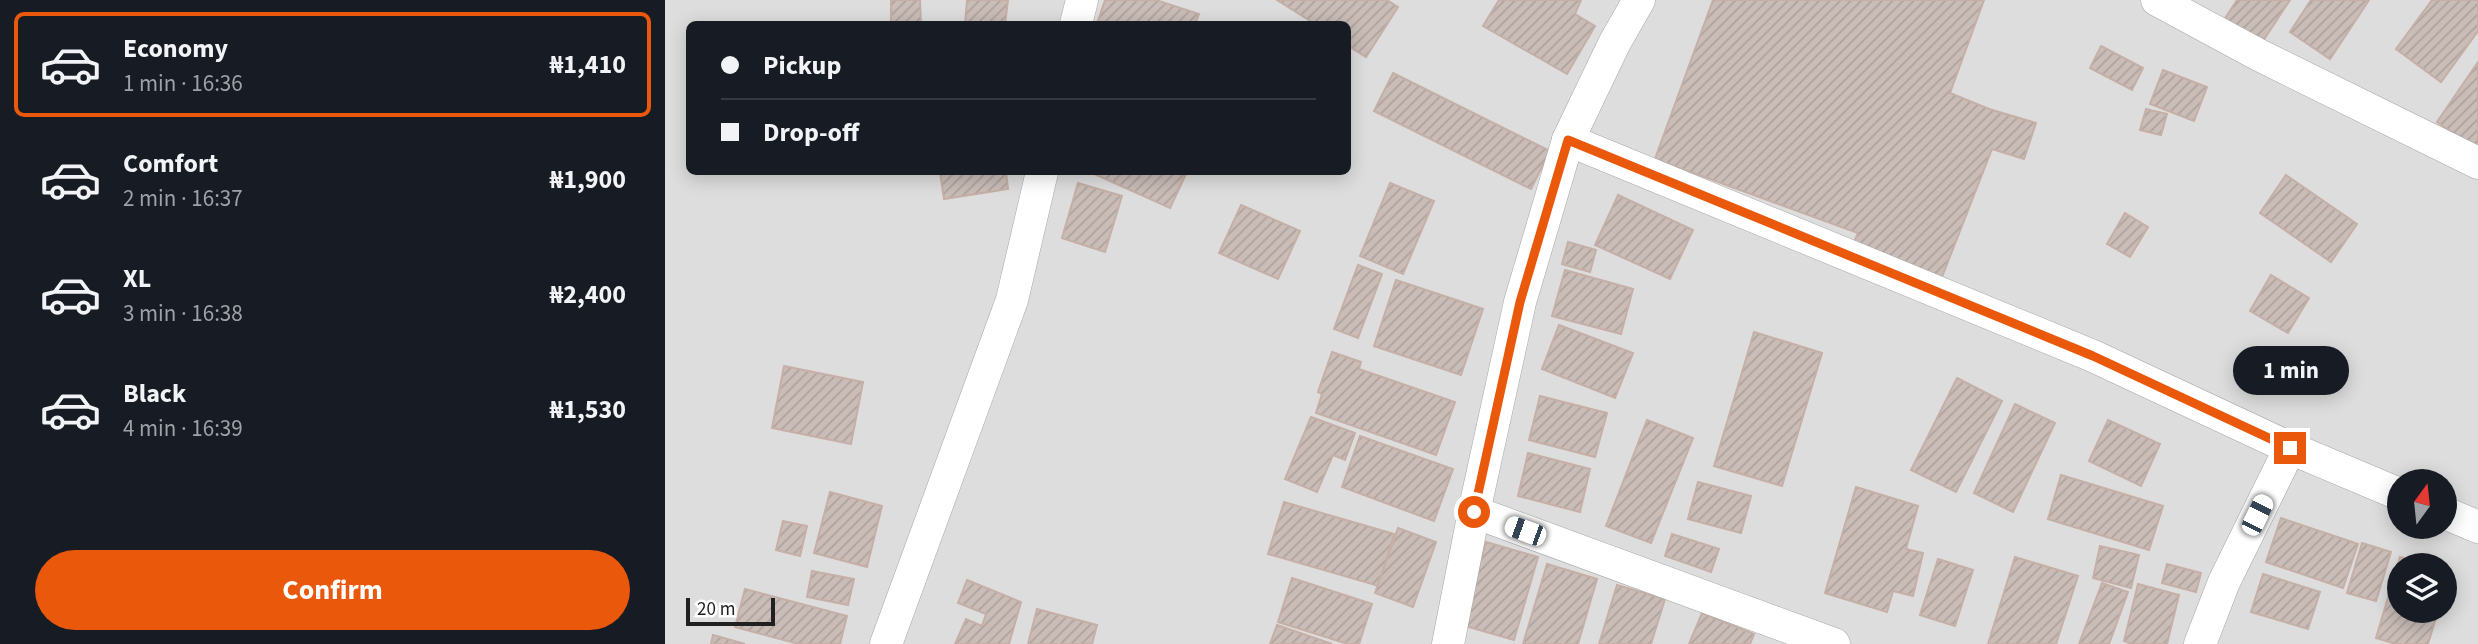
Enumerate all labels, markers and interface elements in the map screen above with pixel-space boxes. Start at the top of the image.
text: Economy [123,30,228,67]
icon: car [39,33,102,96]
text: ₦1,410 [550,46,626,83]
text: Pickup [763,47,841,84]
text: 1 min · 16:36 [123,67,243,100]
text: Drop-off [763,114,859,151]
text: Comfort [123,145,218,182]
icon: car [39,148,102,211]
text: ₦1,900 [550,161,626,198]
text: 2 min · 16:37 [123,182,243,215]
text: XL [123,260,151,297]
icon: car [39,263,102,326]
text: ₦2,400 [550,276,626,313]
text: 3 min · 16:38 [123,297,243,330]
callout: 1 min [2232,346,2348,396]
text: 1 min [2263,354,2319,387]
text: Black [123,375,186,412]
icon: car [39,378,102,441]
text: ₦1,530 [550,391,626,428]
text: 4 min · 16:39 [123,412,243,445]
route end [2274,432,2306,464]
north arrow [2387,469,2457,539]
map controls [2387,469,2457,623]
car [2239,492,2276,538]
route start [1458,496,1490,528]
car [1502,514,1549,548]
button: Confirm [35,550,630,630]
button: layers [2387,553,2457,623]
scale bar [686,595,775,627]
text: 20 m [697,596,735,623]

